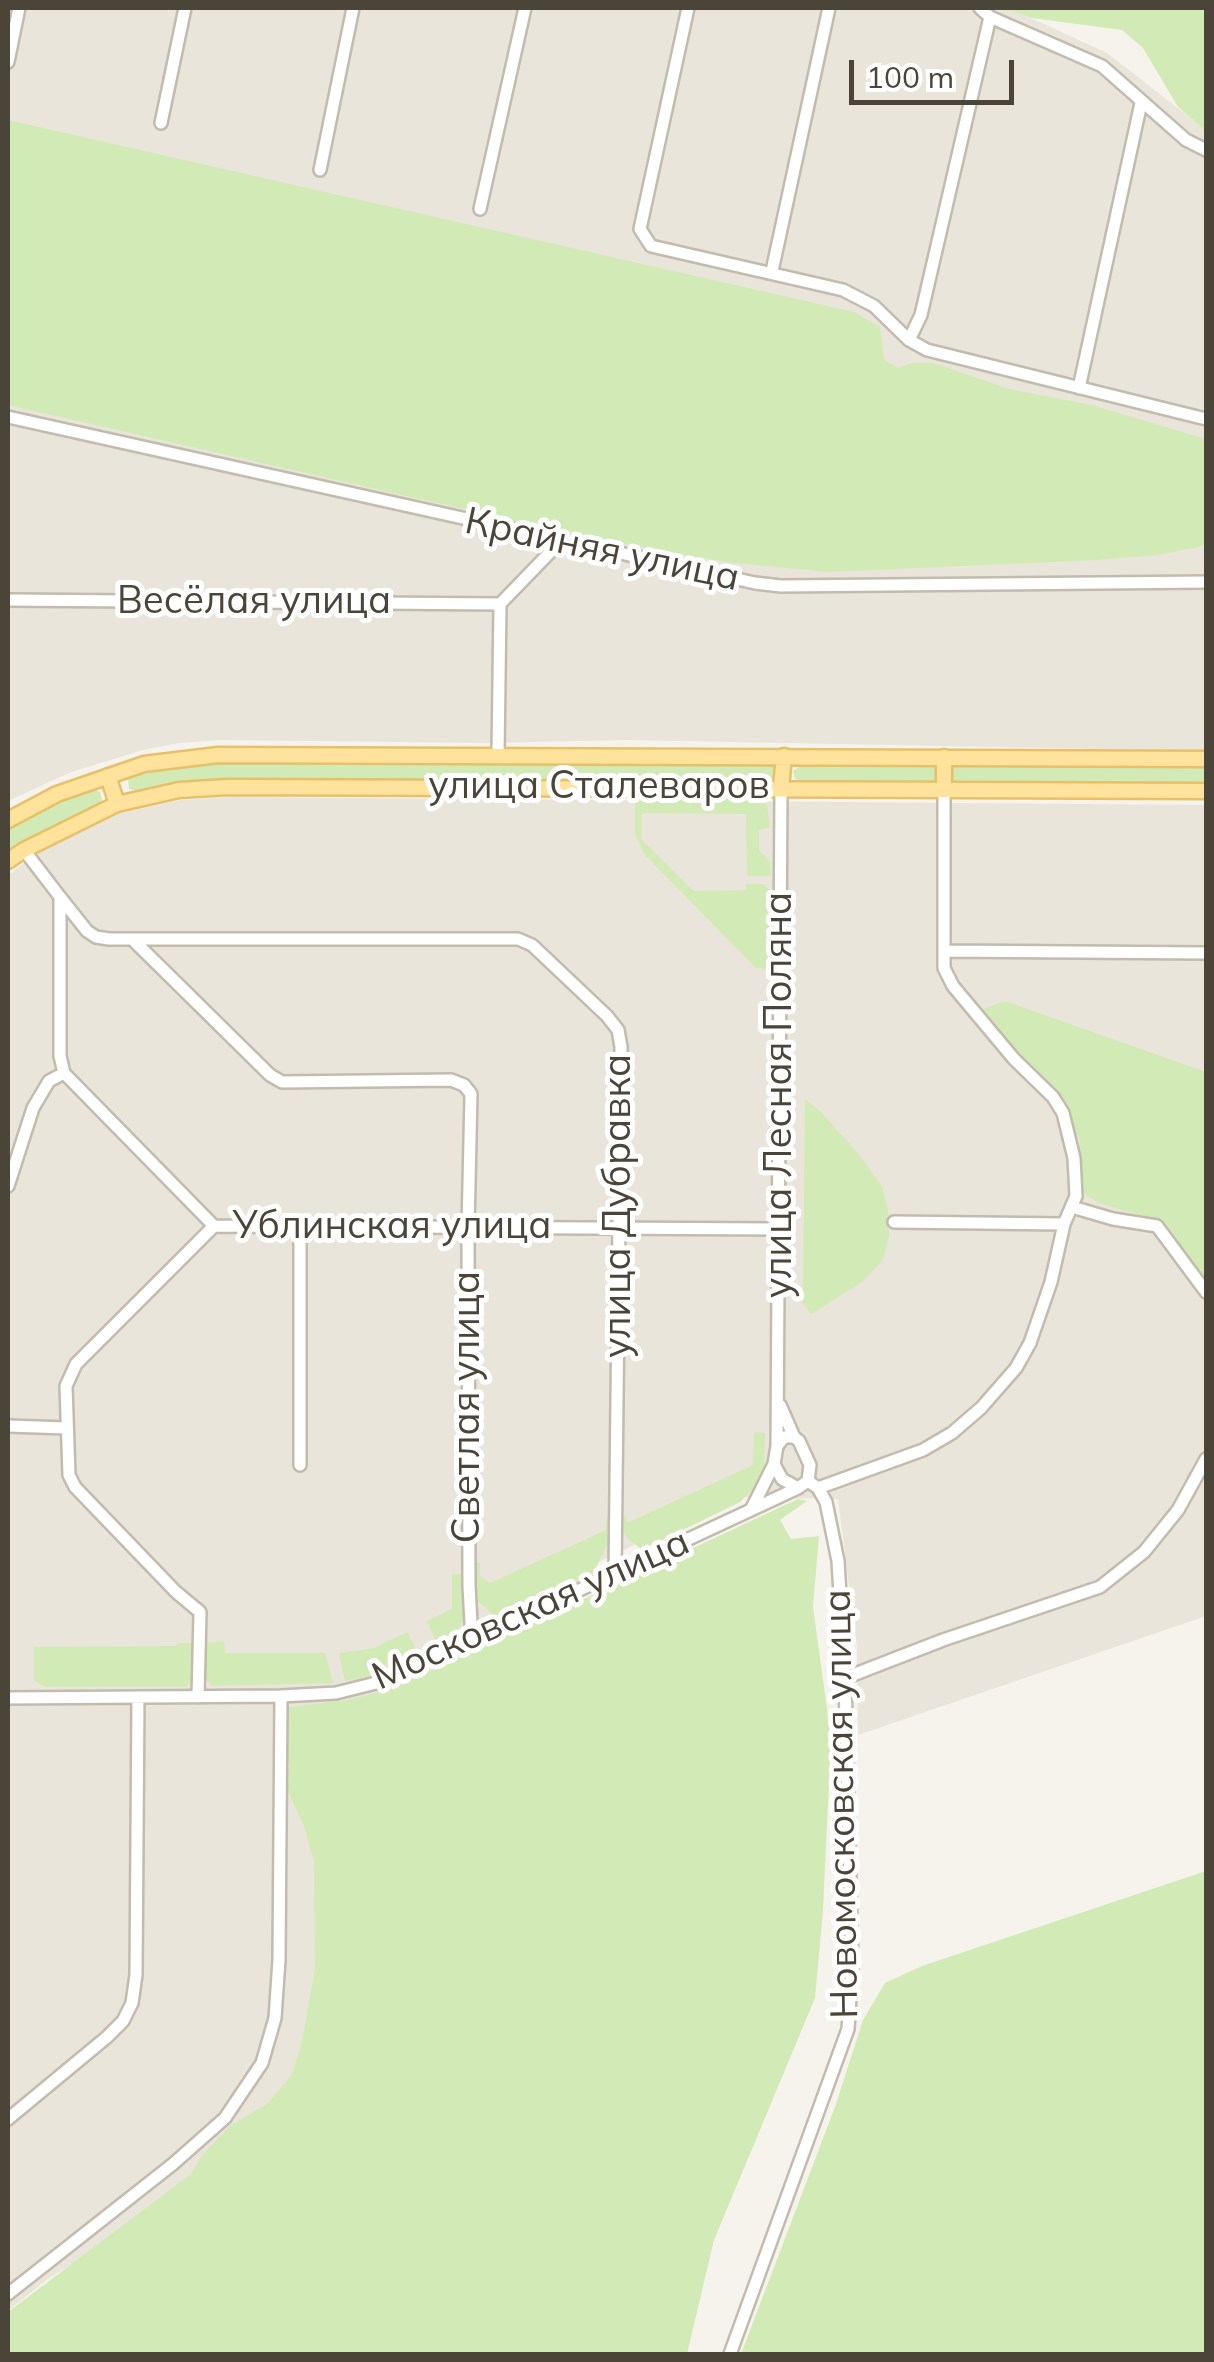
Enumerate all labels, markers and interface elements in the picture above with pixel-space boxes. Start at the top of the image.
scale bar [854,40,1019,102]
text: 100 m [866,58,954,96]
street label: Крайняя улица [461,499,743,601]
street label: Весёлая улица [117,579,391,625]
street label: улица Сталеваров [428,764,770,810]
street label: улица Лесная Поляна [757,892,803,1298]
street label: улица Дубравка [596,1054,642,1358]
street label: Ублинская улица [233,1204,551,1250]
street label: Светлая улица [445,1271,491,1543]
street label: Московская улица [366,1520,696,1700]
street label: Новомосковская улица [815,1589,869,2019]

